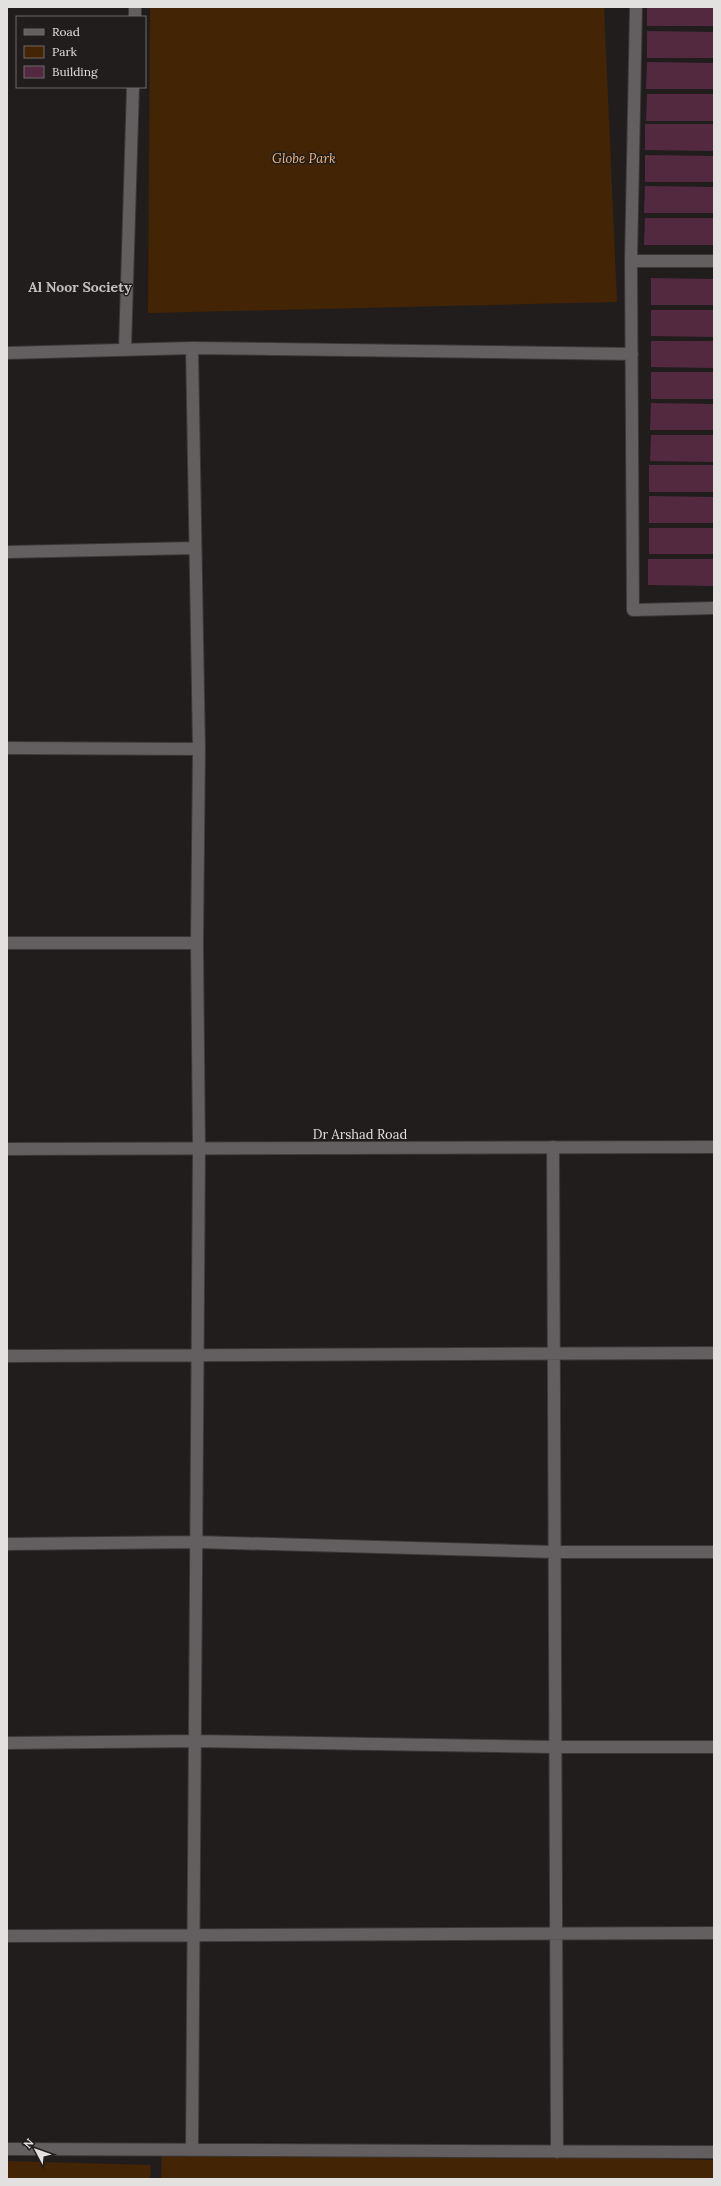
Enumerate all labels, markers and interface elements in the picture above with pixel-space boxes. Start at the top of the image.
legend [16,16,146,88]
text: Road [52,24,80,39]
text: Park [52,44,78,59]
text: Building [52,64,98,79]
park label: Globe Park [272,150,336,167]
district label: Al Noor Society [28,278,132,296]
street label: Dr Arshad Road [313,1126,407,1143]
north arrow [16,2130,56,2170]
text: N [20,2135,37,2151]

